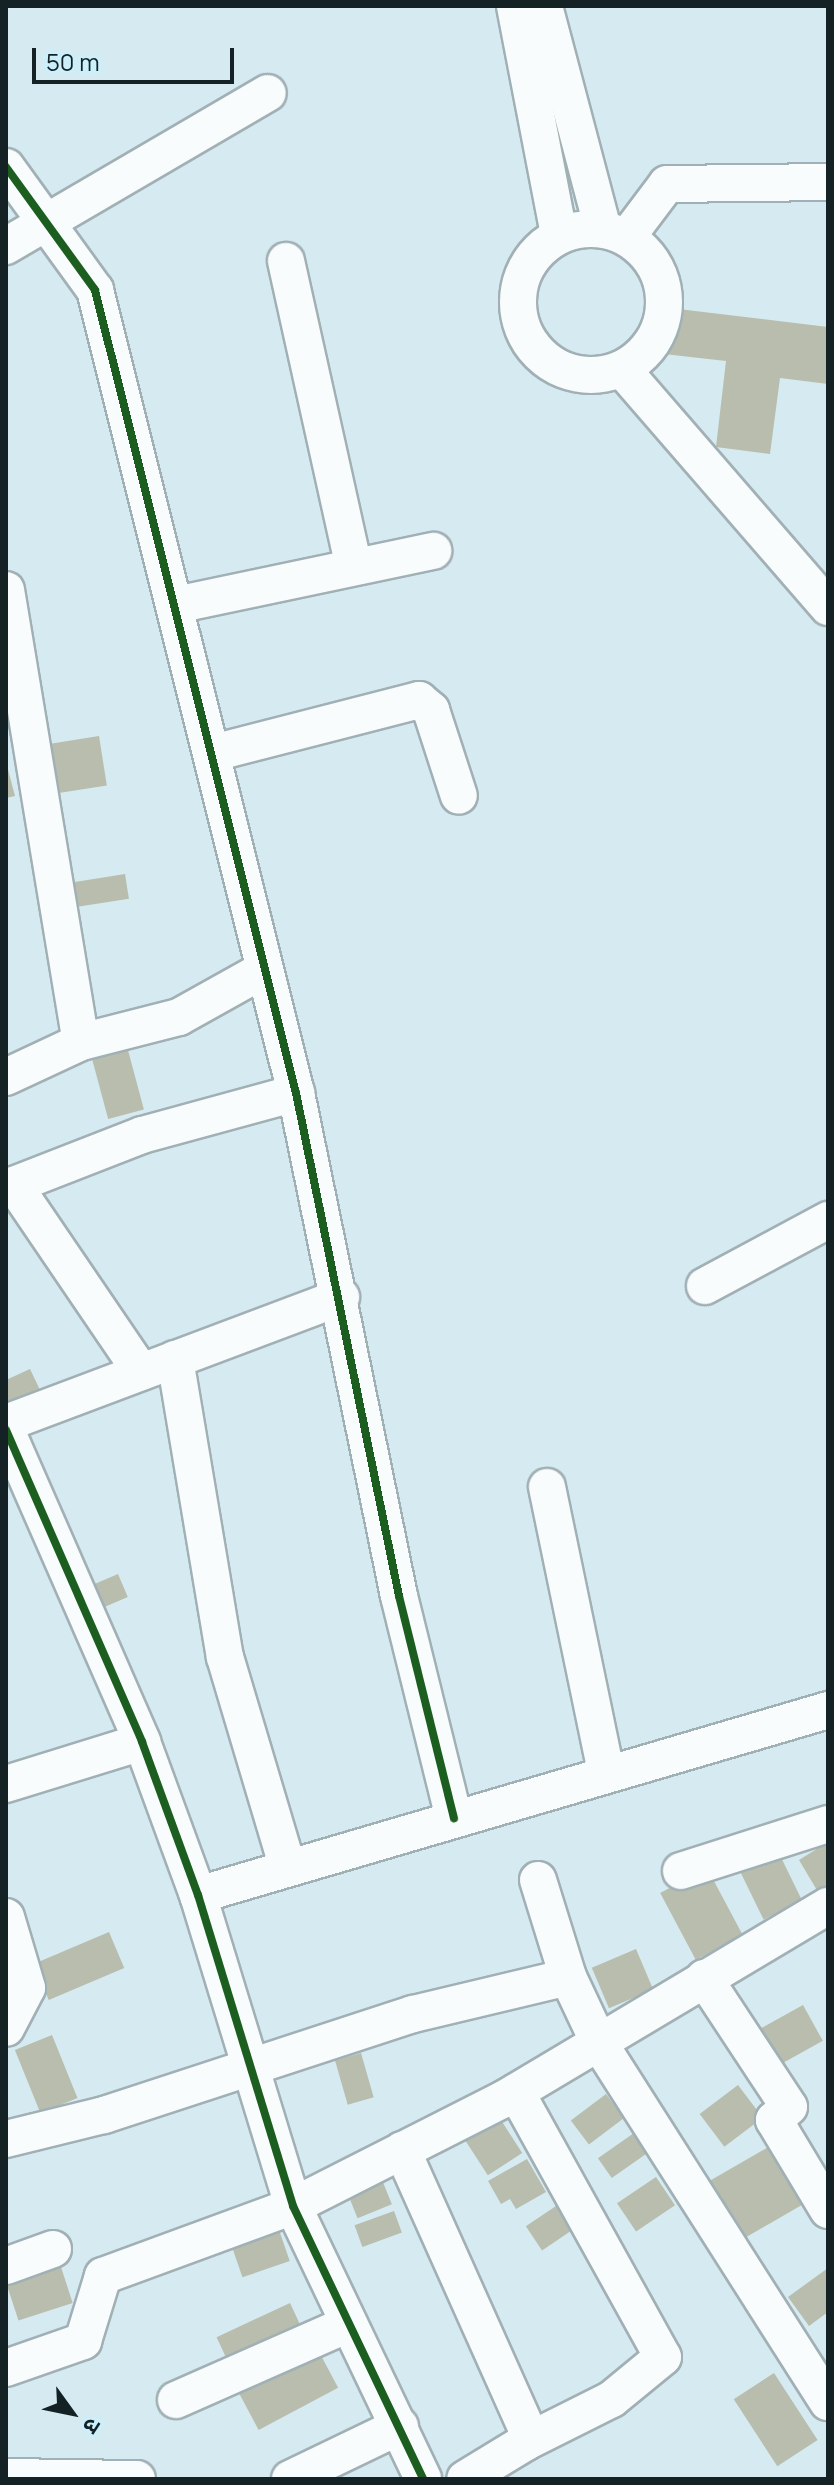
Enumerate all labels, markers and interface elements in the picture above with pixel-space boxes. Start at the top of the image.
scale bar [36,32,238,82]
text: 50 m [46,45,100,78]
north arrow [32,2373,112,2453]
text: उ [76,2413,108,2440]

